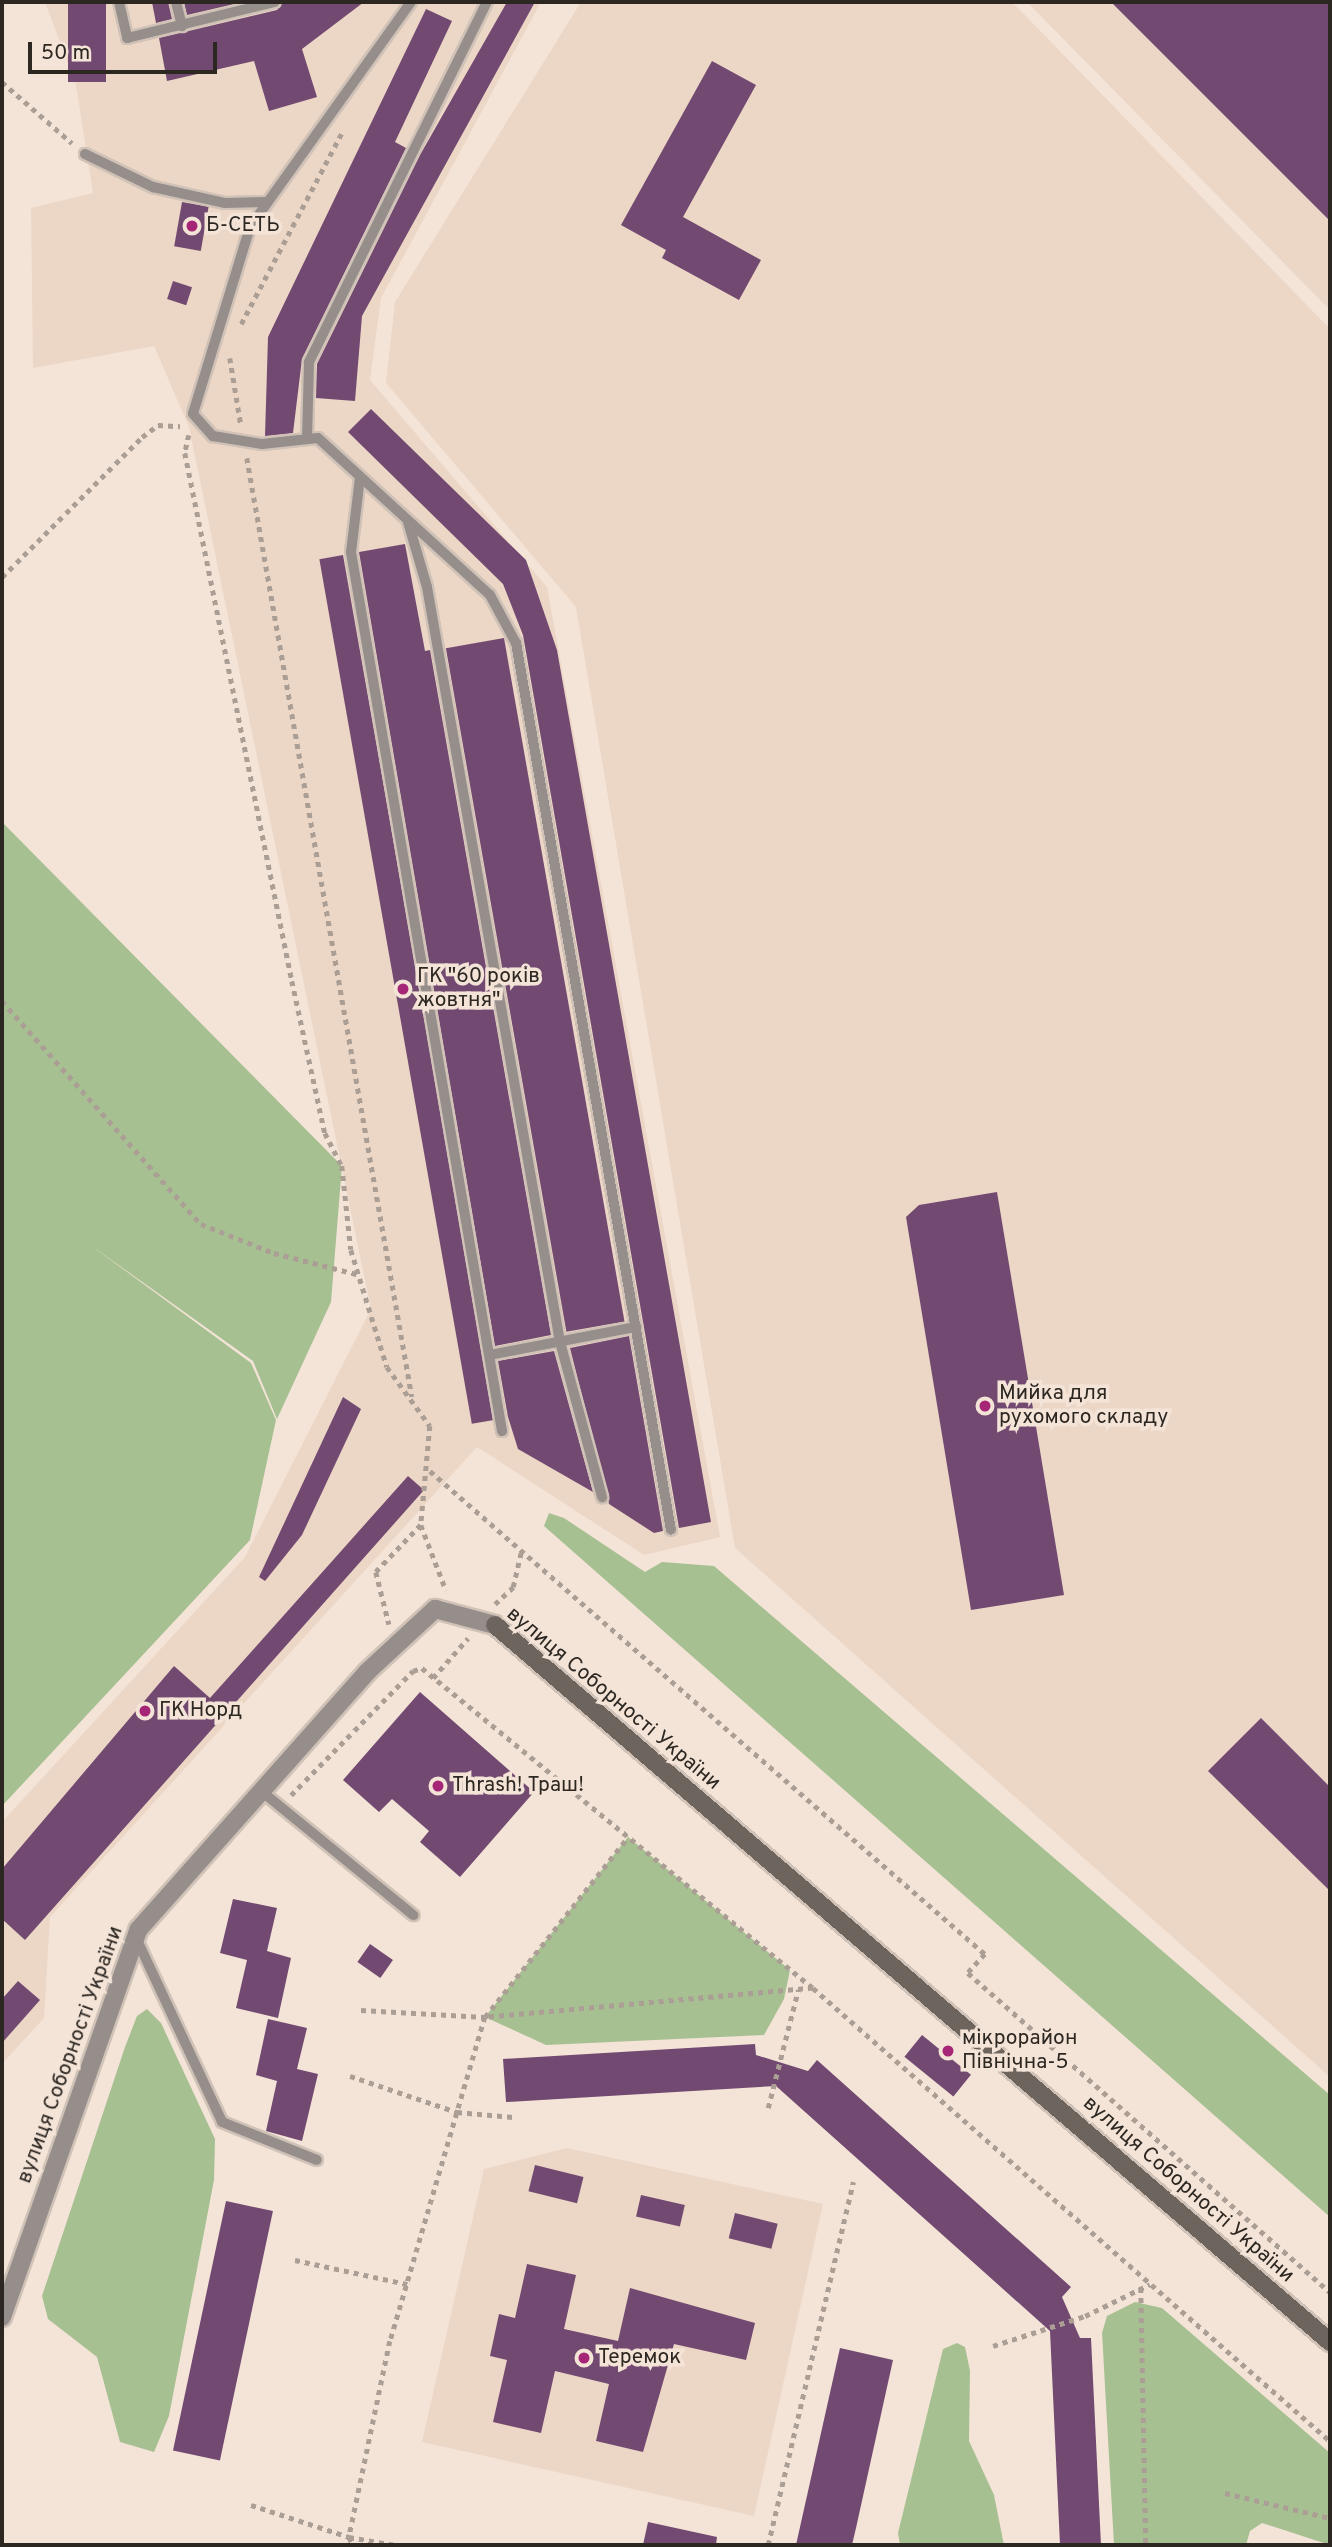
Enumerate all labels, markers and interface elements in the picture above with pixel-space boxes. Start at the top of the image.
scale bar [32,28,220,72]
text: 50 m [41,40,90,67]
place label: Б-СЕТЬ [206,213,280,239]
marker: Б-СЕТЬ [184,218,200,234]
place label: ГК "60 років жовтня" [417,964,540,1014]
marker: ГК "60 років жовтня" [395,981,411,997]
place label: Мийка для рухомого складу [999,1381,1168,1431]
marker: Мийка для рухомого складу [977,1398,993,1414]
street label: вулиця Соборності України [501,1602,725,1796]
place label: ГК Норд [159,1698,242,1724]
marker: ГК Норд [137,1703,153,1719]
place label: Thrash! Траш! [452,1773,584,1799]
marker: Thrash! Траш! [430,1778,446,1794]
street label: вулиця Соборності України [13,1923,129,2187]
place label: мікрорайон Північна-5 [962,2026,1077,2076]
marker: мікрорайон Північна-5 [940,2043,956,2059]
street label: вулиця Соборності України [1077,2091,1299,2289]
place label: Теремок [598,2345,681,2371]
marker: Теремок [576,2350,592,2366]

